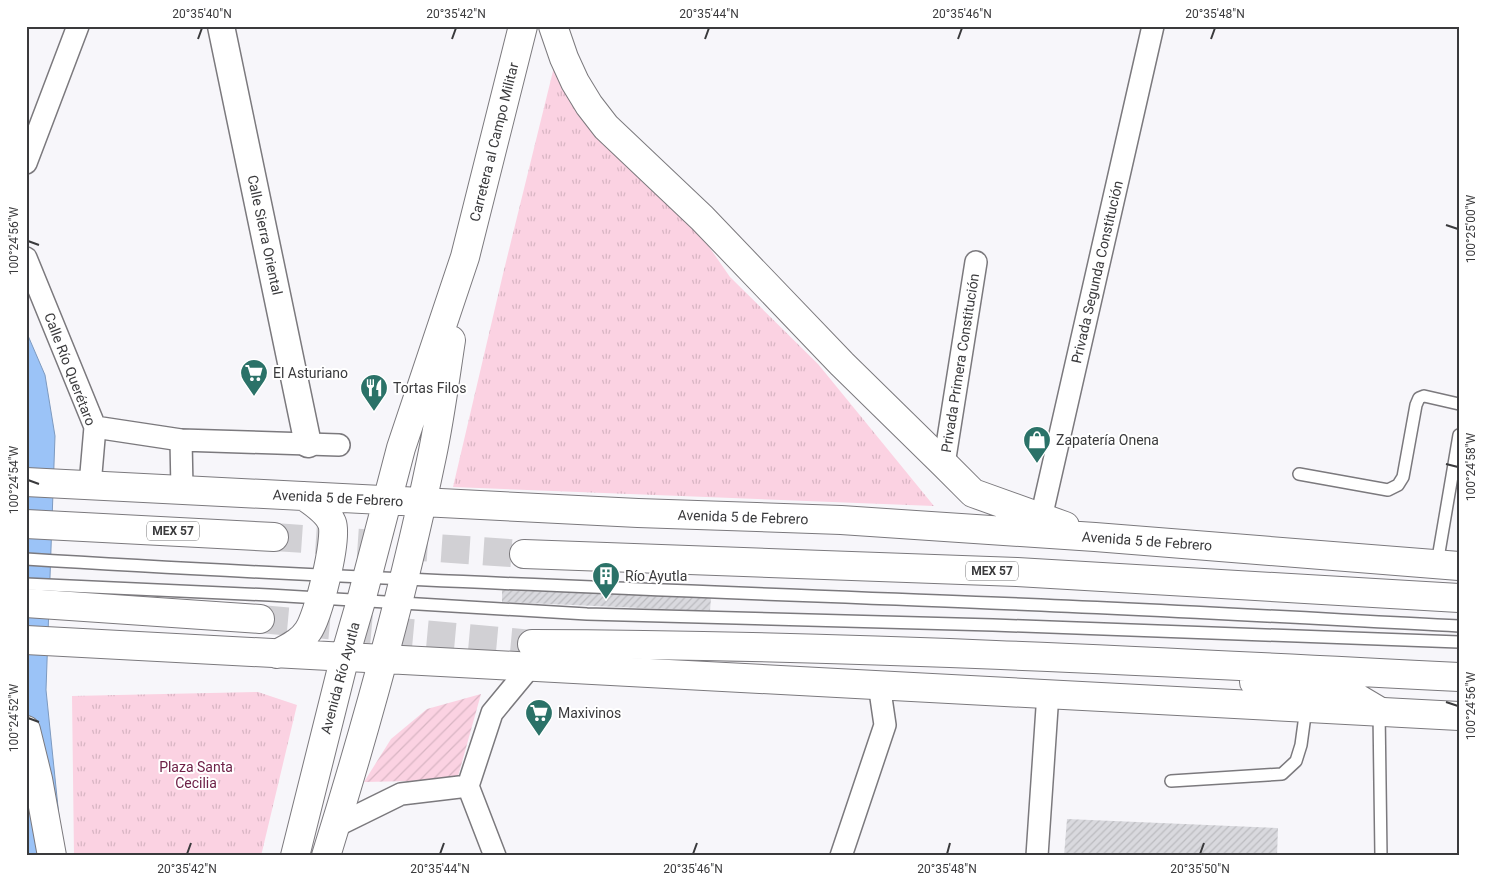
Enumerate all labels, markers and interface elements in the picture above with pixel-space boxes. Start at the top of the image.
text: 20°35'40"N [172,7,232,21]
text: 20°35'42"N [426,7,486,21]
text: 20°35'44"N [679,7,739,21]
text: 20°35'46"N [932,7,992,21]
text: 20°35'48"N [1185,7,1245,21]
street label: Carretera al Campo Militar [466,61,522,223]
street label: Calle Sierra Oriental [244,173,286,297]
street label: Privada Segunda Constitución [1068,179,1126,365]
text: 100°25'00"W [1464,195,1478,263]
text: 100°24'56"W [7,207,21,275]
street label: Privada Primera Constitución [938,272,982,454]
street label: Calle Río Querétaro [41,310,99,428]
supermarket icon: El Asturiano [239,358,269,397]
place label: El Asturiano [273,365,348,381]
restaurant icon: Tortas Filos [359,373,389,412]
place label: Tortas Filos [393,380,466,396]
shop icon: Zapatería Onena [1022,425,1052,464]
place label: Zapatería Onena [1056,432,1159,448]
text: 100°24'58"W [1464,433,1478,501]
text: 100°24'54"W [7,446,21,514]
street label: Avenida 5 de Febrero [272,487,404,509]
street label: Avenida 5 de Febrero [677,507,809,527]
road number: MEX 57 [147,522,199,540]
street label: Avenida 5 de Febrero [1081,528,1213,554]
building icon: Río Ayutla [591,561,621,600]
road number: MEX 57 [966,562,1018,580]
place label: Río Ayutla [625,568,687,584]
street label: Avenida Río Ayutla [317,620,363,736]
text: 100°24'56"W [1464,672,1478,740]
text: 100°24'52"W [7,684,21,752]
supermarket icon: Maxivinos [524,698,554,737]
place label: Maxivinos [558,705,621,721]
park label: Plaza Santa Cecilia [159,759,233,791]
text: 20°35'42"N [157,862,217,876]
text: 20°35'44"N [410,862,470,876]
text: 20°35'46"N [663,862,723,876]
text: 20°35'48"N [917,862,977,876]
text: 20°35'50"N [1170,862,1230,876]

